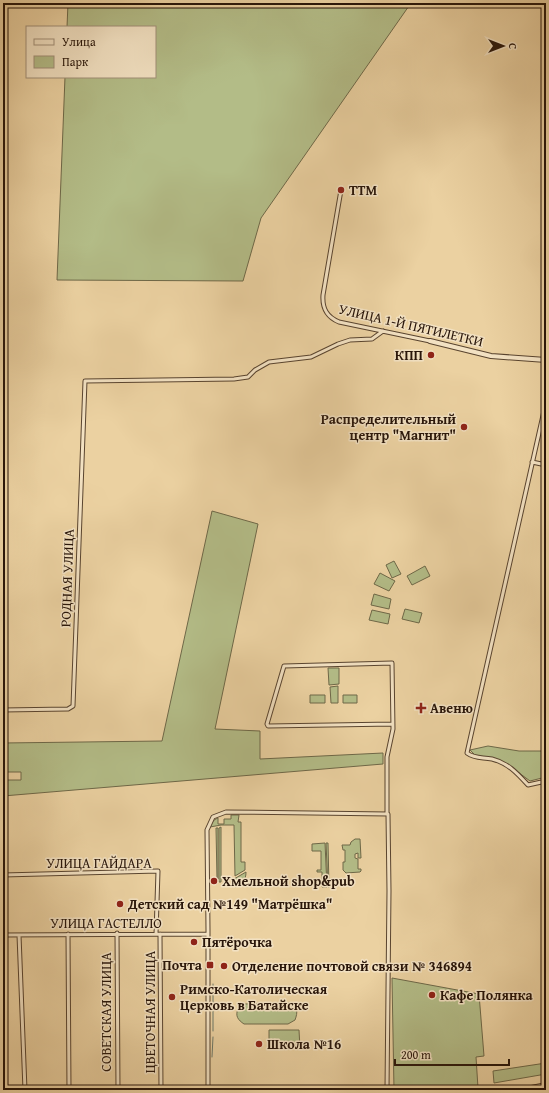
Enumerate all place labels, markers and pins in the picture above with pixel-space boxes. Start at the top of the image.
place label: ТТМ [349,180,378,200]
marker: ТТМ [336,185,346,195]
place label: КПП [395,345,424,365]
marker: КПП [426,350,436,360]
place label: Распределительный центр "Магнит" [321,409,456,445]
marker: Распределительный центр "Магнит" [459,422,469,432]
place label: Авеню [430,698,473,718]
marker: Авеню [415,702,427,714]
place label: Хмельной shop&pub [222,871,355,891]
marker: Хмельной shop&pub [209,876,219,886]
place label: Детский сад №149 "Матрёшка" [127,894,333,914]
marker: Детский сад №149 "Матрёшка" [115,899,125,909]
place label: Пятёрочка [202,932,273,952]
marker: Пятёрочка [189,937,199,947]
place label: Почта [162,955,203,975]
place label: Отделение почтовой связи № 346894 [232,956,472,976]
marker: Почта [205,960,215,970]
marker: Отделение почтовой связи № 346894 [219,961,229,971]
place label: Римско-Католическая Церковь в Батайске [180,979,328,1015]
place label: Кафе Полянка [440,985,534,1005]
marker: Кафе Полянка [427,990,437,1000]
marker: Римско-Католическая Церковь в Батайске [167,992,177,1002]
place label: Школа №16 [267,1034,341,1054]
marker: Школа №16 [254,1039,264,1049]

